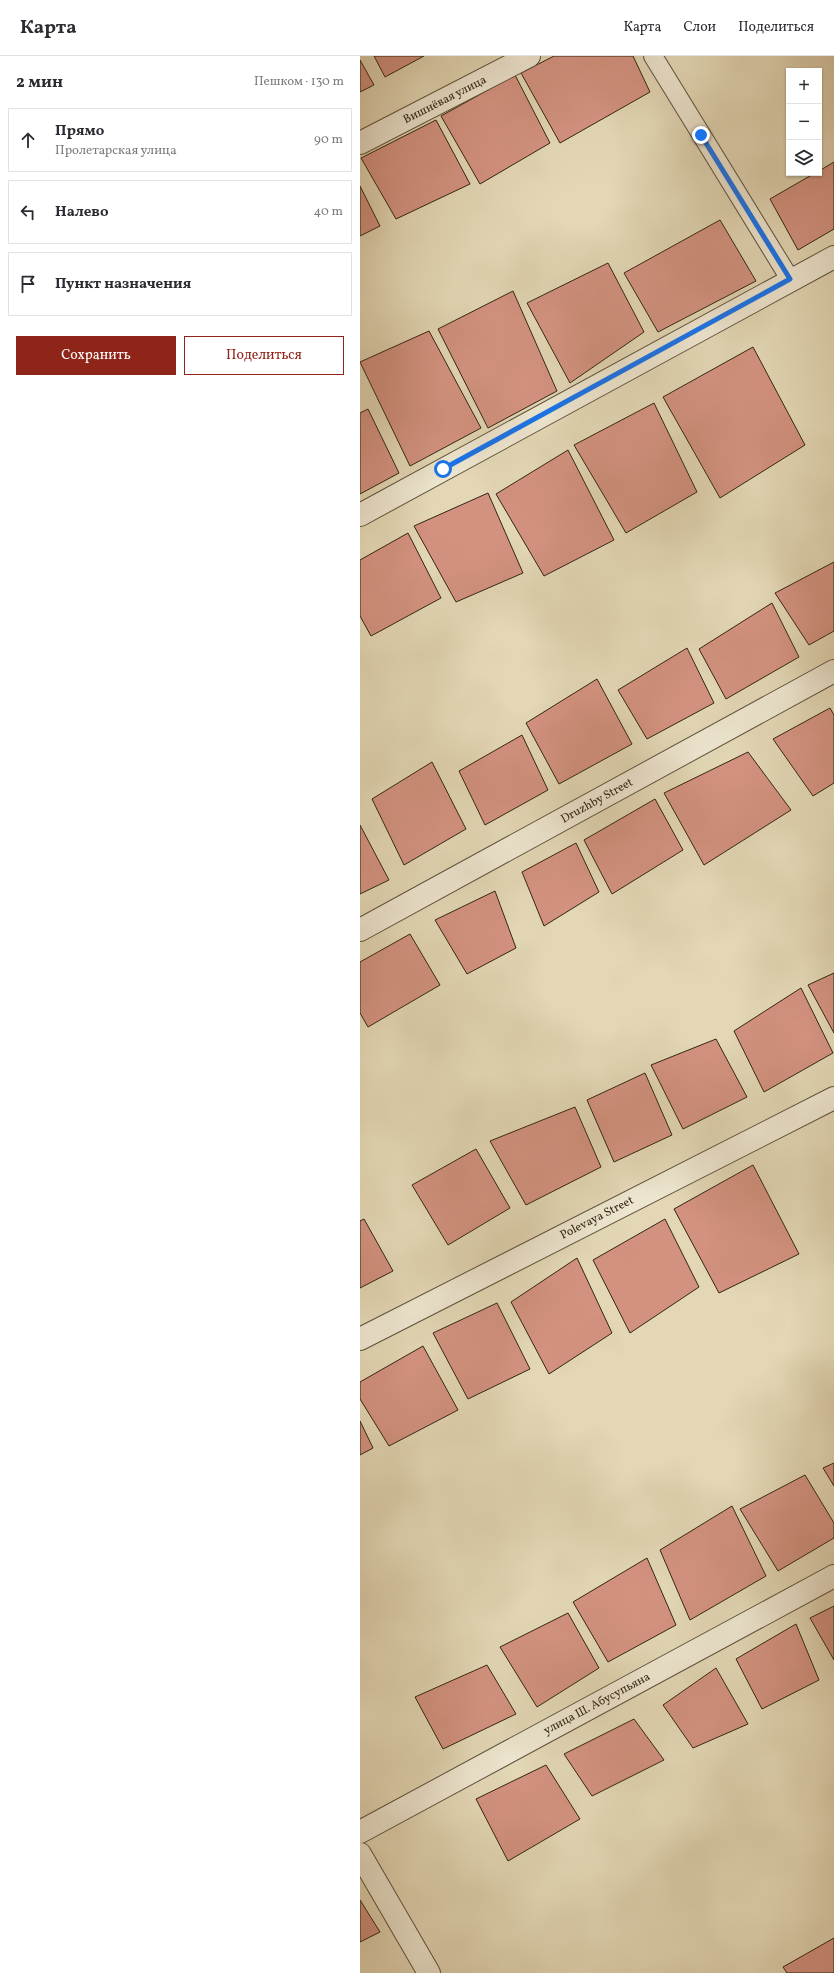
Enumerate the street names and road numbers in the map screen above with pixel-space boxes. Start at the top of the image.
street label: Вишнёвая улица [401,72,489,128]
street label: Druzhby Street [558,775,636,827]
street label: Polevaya Street [558,1193,636,1243]
street label: улица Ш. Абусупьяна [541,1669,653,1739]

